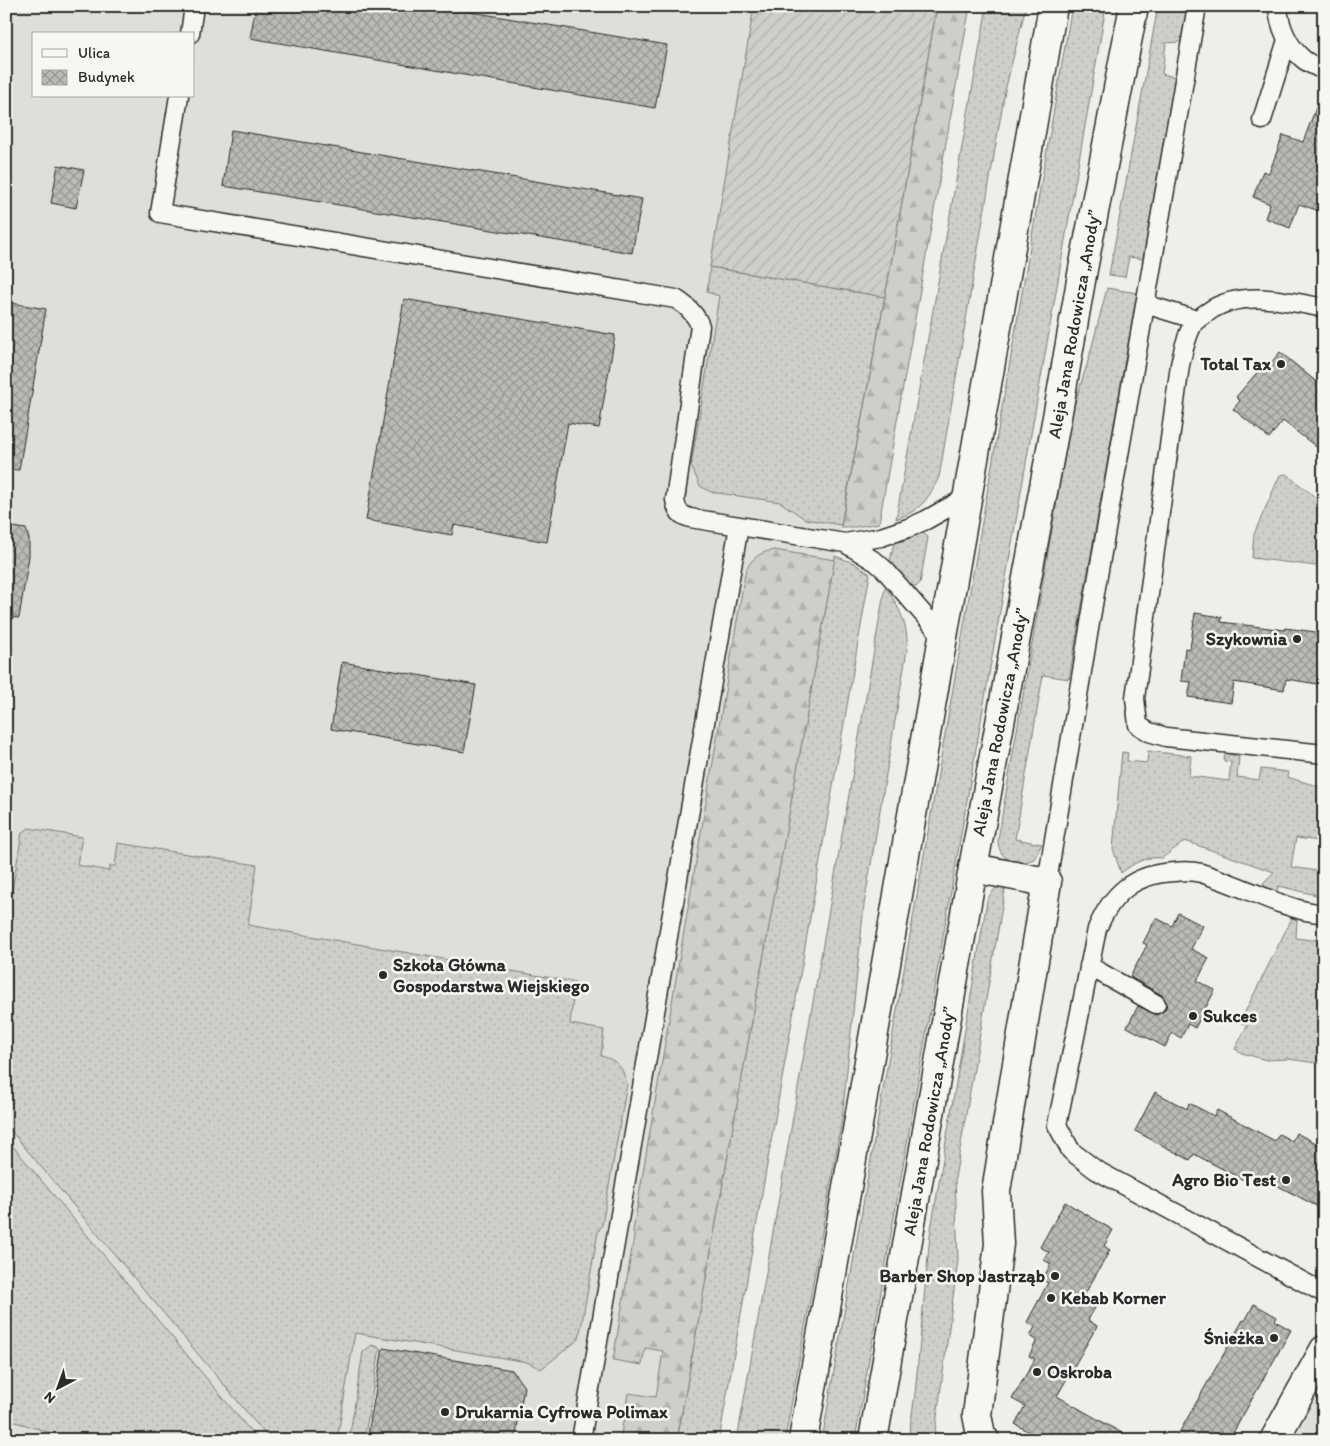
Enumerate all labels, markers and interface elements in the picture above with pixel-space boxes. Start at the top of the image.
legend [32,32,195,98]
text: Ulica [78,44,111,62]
text: Budynek [78,68,135,86]
street label: Aleja Jana Rodowicza „Anody” [1043,207,1105,440]
place label: Total Tax [1199,353,1272,375]
marker: Total Tax [1275,358,1287,370]
street label: Aleja Jana Rodowicza „Anody” [967,606,1033,838]
place label: Szykownia [1206,628,1288,650]
marker: Szykownia [1291,633,1303,645]
place label: Szkoła Główna Gospodarstwa Wiejskiego [393,954,589,997]
marker: Szkoła Główna Gospodarstwa Wiejskiego [377,969,389,981]
street label: Aleja Jana Rodowicza „Anody” [898,1004,960,1237]
place label: Sukces [1203,1005,1257,1027]
marker: Sukces [1187,1010,1199,1022]
place label: Agro Bio Test [1171,1169,1276,1191]
marker: Agro Bio Test [1280,1174,1292,1186]
place label: Barber Shop Jastrząb [879,1265,1045,1287]
marker: Barber Shop Jastrząb [1049,1270,1061,1282]
place label: Kebab Korner [1061,1287,1167,1309]
marker: Kebab Korner [1045,1292,1057,1304]
place label: Śnieżka [1204,1327,1265,1349]
marker: Śnieżka [1268,1332,1280,1344]
place label: Oskroba [1047,1361,1112,1383]
north arrow [32,1364,82,1414]
marker: Oskroba [1031,1366,1043,1378]
text: N [41,1388,59,1407]
place label: Drukarnia Cyfrowa Polimax [455,1401,668,1423]
marker: Drukarnia Cyfrowa Polimax [439,1406,451,1418]

